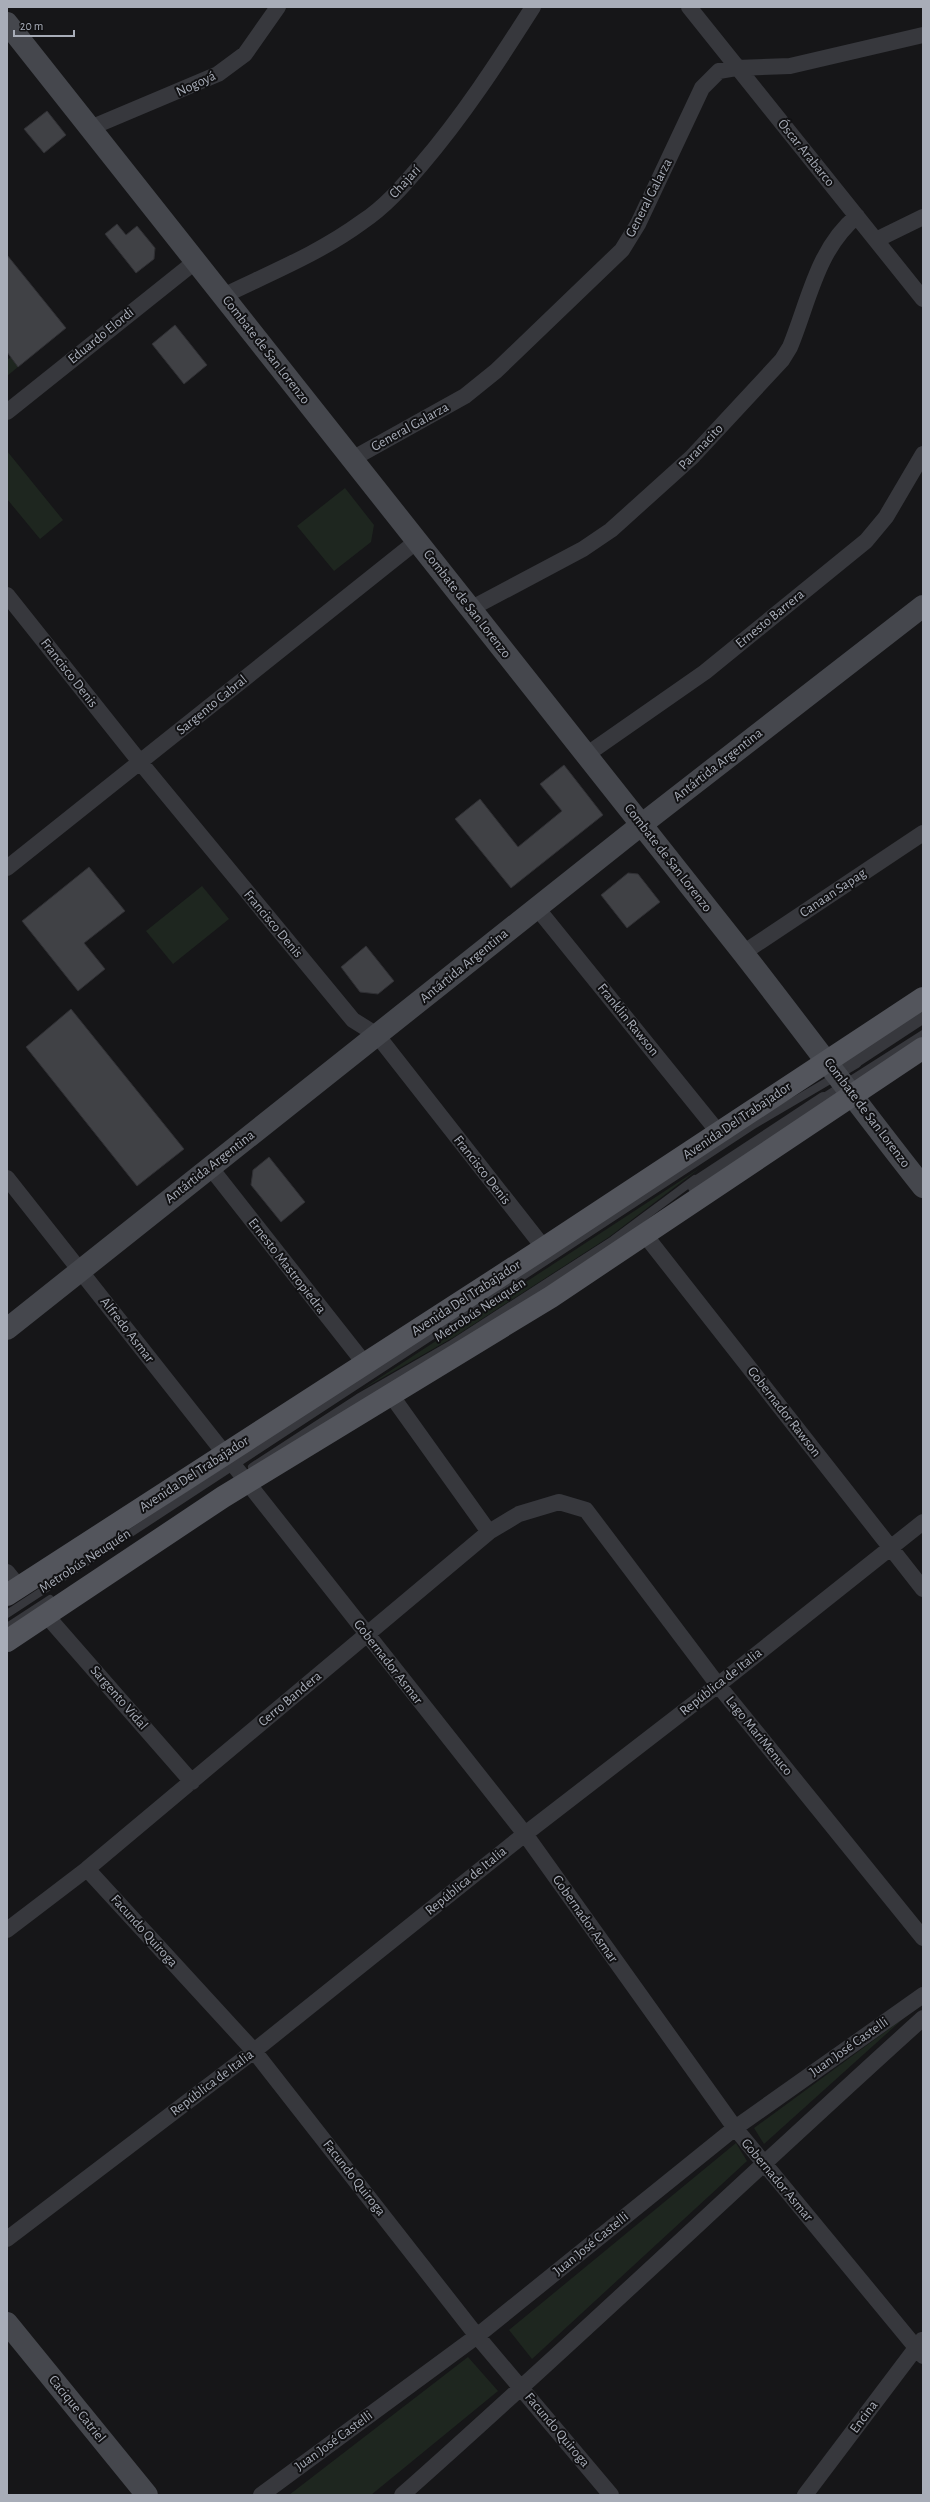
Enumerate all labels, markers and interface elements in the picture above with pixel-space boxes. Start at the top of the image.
scale bar [14,12,74,38]
text: 20 m [20,20,43,32]
street label: Nogoyá [174,69,218,99]
street label: Óscar Arabarco [775,115,840,189]
street label: General Galarza [623,156,675,240]
street label: Chajarí [387,163,424,201]
street label: Combate de San Lorenzo [220,293,312,407]
street label: Eduardo Elordi [65,305,137,367]
street label: General Galarza [369,400,452,454]
street label: Paranacito [676,421,726,473]
street label: Combate de San Lorenzo [421,547,513,661]
street label: Ernesto Barrera [733,587,807,651]
street label: Francisco Denis [38,636,100,710]
street label: Sargento Cabral [174,672,250,738]
street label: Antártida Argentina [671,726,766,804]
street label: Combate de San Lorenzo [622,801,714,915]
street label: Canaan Sapag [797,866,869,920]
street label: Francisco Denis [241,888,305,960]
street label: Antártida Argentina [417,926,511,1006]
street label: Franklin Rawson [595,981,661,1059]
street label: Combate de San Lorenzo [821,1056,913,1170]
street label: Avenida Del Trabajador [680,1079,794,1162]
street label: Antártida Argentina [163,1128,258,1206]
street label: Francisco Denis [451,1133,513,1207]
street label: Ernesto Mastropiedra [245,1216,329,1317]
street label: Avenida Del Trabajador [409,1257,523,1338]
street label: Metrobús Neuquén [432,1275,528,1345]
street label: Alfredo Asmar [97,1295,157,1366]
street label: Gobernador Rawson [745,1364,823,1460]
street label: Avenida Del Trabajador [137,1433,251,1514]
street label: Metrobús Neuquén [37,1526,133,1596]
street label: Gobernador Asmar [351,1617,426,1707]
street label: República de Italia [677,1645,765,1718]
street label: Sargento Vidal [88,1663,150,1733]
street label: Cerro Bandera [256,1668,325,1729]
street label: Lago MariMenuco [723,1694,795,1778]
street label: República de Italia [423,1844,510,1918]
street label: Gobernador Asmar [550,1873,621,1966]
street label: Facundo Quiroga [108,1892,180,1970]
street label: Juan José Castelli [807,2015,891,2079]
street label: República de Italia [168,2047,257,2119]
street label: Gobernador Asmar [739,2136,816,2224]
street label: Facundo Quiroga [320,2137,388,2219]
street label: Juan José Castelli [551,2210,631,2278]
street label: Cacique Catriel [46,2373,108,2445]
street label: Facundo Quiroga [522,2390,592,2470]
street label: Encina [847,2398,881,2436]
street label: Juan José Castelli [293,2408,375,2474]

